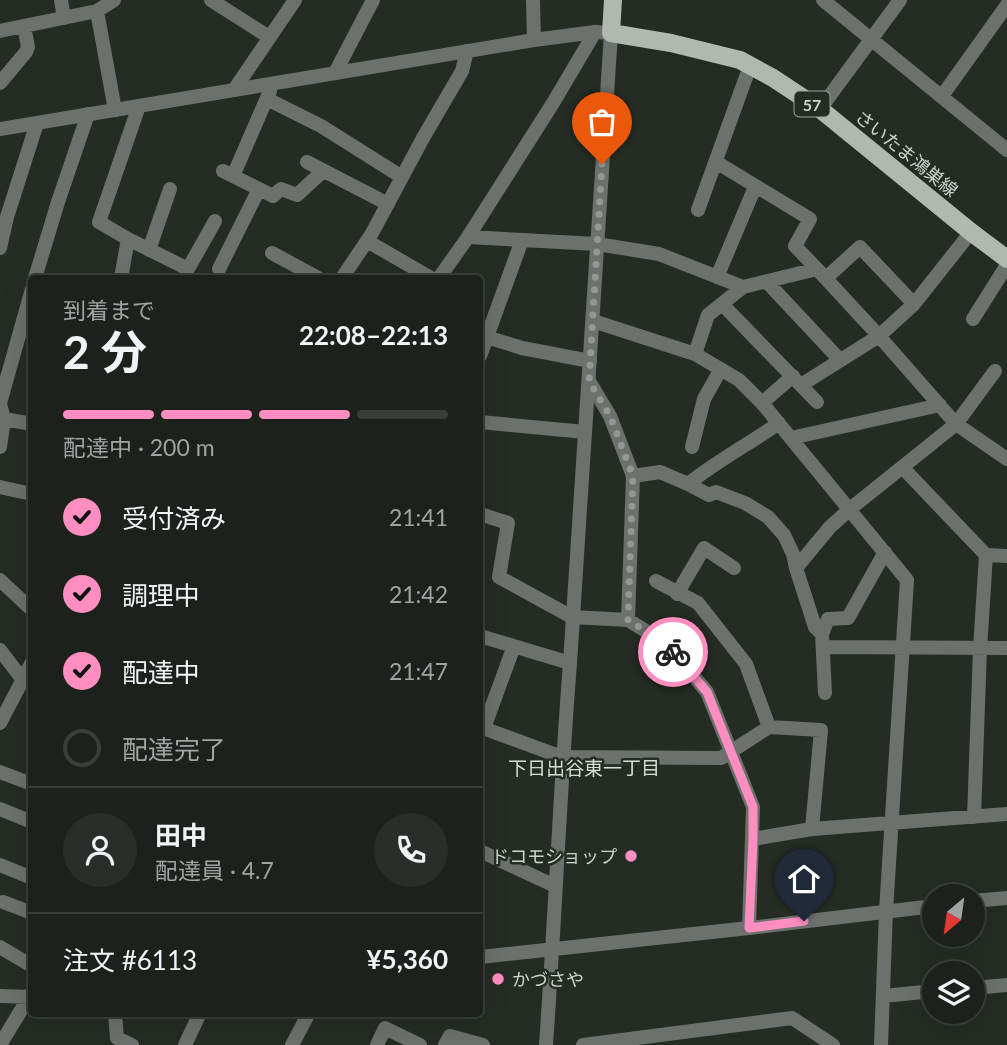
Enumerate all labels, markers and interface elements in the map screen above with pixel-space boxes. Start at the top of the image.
pin [572,92,632,164]
road number: 57 [794,92,830,116]
icon: bag [583,103,621,141]
street label: さいたま鴻巣線 [851,105,963,201]
text: 到着まで [63,296,155,324]
text: 22:08–22:13 [299,319,448,351]
text: 2 分 [63,324,147,379]
text: 配達中 · 200 m [63,433,215,461]
icon: check [63,498,101,536]
text: 受付済み [122,502,226,534]
text: 21:41 [389,503,448,531]
icon: check [63,575,101,613]
text: 調理中 [122,579,200,611]
text: 21:42 [389,580,448,608]
courier [638,617,708,687]
icon: bike [654,633,692,671]
icon: check [63,652,101,690]
text: 配達中 [122,656,200,688]
text: 21:47 [389,657,448,685]
text: 配達完了 [122,733,226,765]
district label: 下日出谷東一丁目 [508,756,660,779]
button: person [63,813,137,887]
button: phone [374,813,448,887]
text: 田中 [155,819,207,851]
place label: ドコモショップ [491,845,617,867]
marker: ドコモショップ [623,848,639,864]
pin [774,849,834,921]
text: 配達員 · 4.7 [155,856,274,884]
icon: home [785,860,823,898]
north arrow [922,884,985,947]
map controls [922,884,985,1024]
text: ¥5,360 [367,943,448,975]
text: 注文 #6113 [63,944,197,976]
button: layers [922,961,985,1024]
place label: かづさや [512,968,584,990]
marker: かづさや [490,971,506,987]

